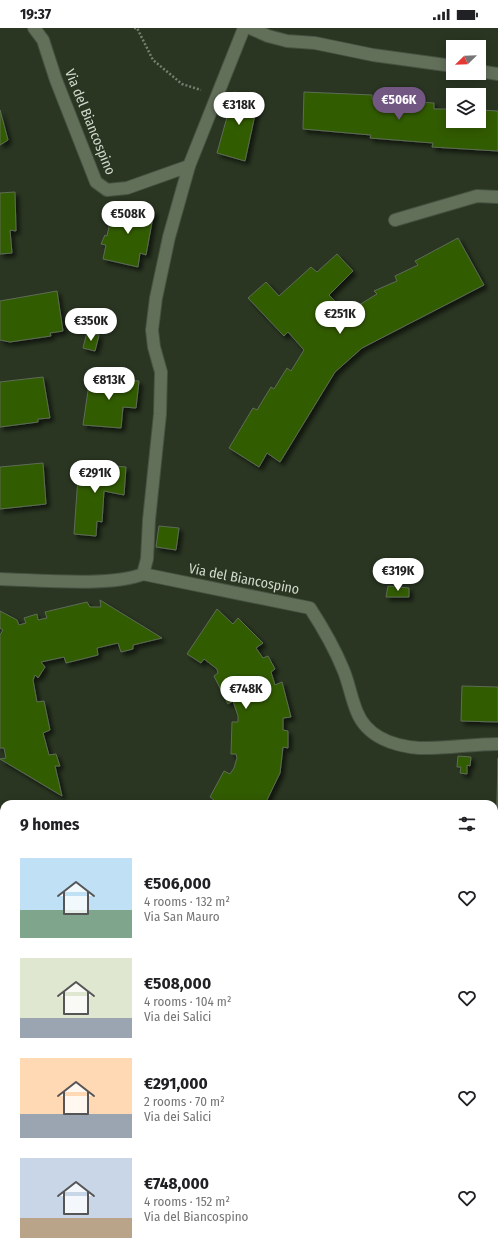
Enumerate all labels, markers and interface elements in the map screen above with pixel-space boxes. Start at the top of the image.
text: 19:37 [20,5,51,23]
north arrow [446,40,486,80]
map controls [446,40,486,128]
street label: Via del Biancospino [61,67,119,177]
pin: €506K [371,87,427,121]
button: layers [446,88,486,128]
pin: €318K [211,92,267,126]
text: €506K [382,92,416,107]
text: €318K [223,97,255,112]
pin: €508K [100,201,156,235]
text: €508K [111,206,145,221]
pin: €251K [312,301,368,335]
text: €251K [324,306,356,321]
pin: €350K [63,308,119,342]
text: €350K [74,313,108,328]
pin: €813K [81,367,137,401]
text: €813K [93,372,125,387]
pin: €291K [67,460,123,494]
text: €291K [79,465,111,480]
pin: €319K [370,558,426,592]
street label: Via del Biancospino [187,560,301,598]
text: €319K [382,563,414,578]
pin: €748K [218,676,274,710]
text: €748K [229,681,263,696]
icon: filters [456,813,478,835]
text: 9 homes [20,814,79,835]
text: €506,000 [144,873,211,894]
icon: home [52,874,100,922]
icon: heart [456,887,478,909]
text: 4 rooms · 132 m² [144,894,230,909]
text: Via San Mauro [144,909,219,924]
text: €508,000 [144,973,211,994]
icon: home [52,974,100,1022]
icon: heart [456,987,478,1009]
text: 4 rooms · 104 m² [144,994,231,1009]
text: Via dei Salici [144,1009,211,1024]
text: €291,000 [144,1073,208,1094]
icon: home [52,1074,100,1122]
icon: heart [456,1087,478,1109]
text: 2 rooms · 70 m² [144,1094,225,1109]
text: Via dei Salici [144,1109,211,1124]
text: €748,000 [144,1173,209,1194]
icon: home [52,1174,100,1222]
icon: heart [456,1187,478,1209]
text: 4 rooms · 152 m² [144,1194,230,1209]
text: Via del Biancospino [144,1209,248,1224]

